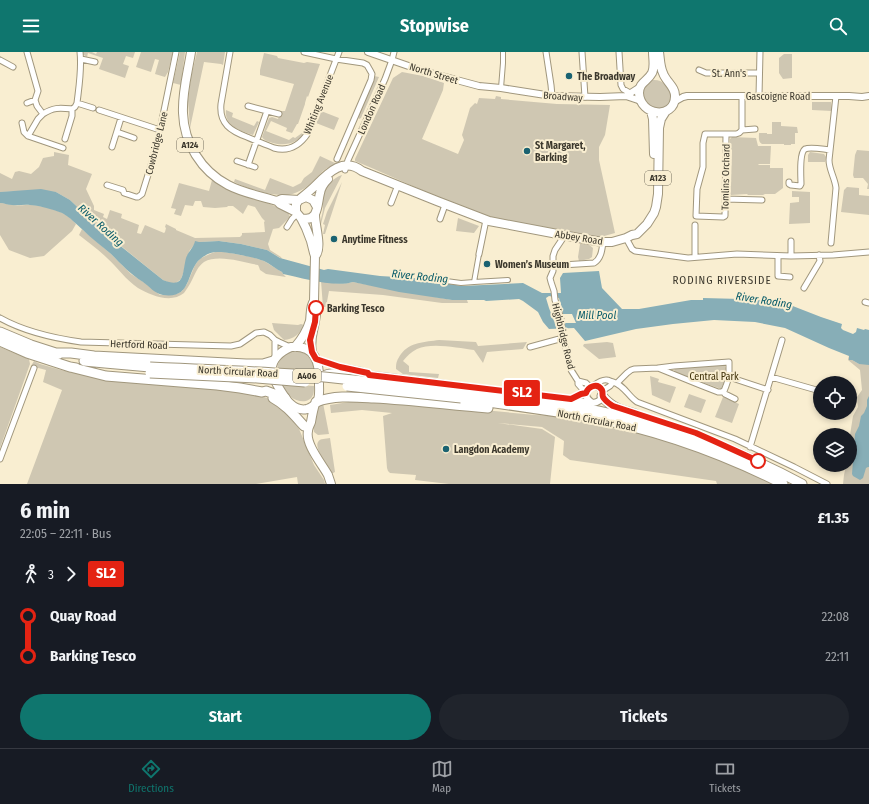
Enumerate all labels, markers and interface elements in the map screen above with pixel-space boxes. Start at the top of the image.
icon: menu [20,15,42,37]
text: Stopwise [400,15,469,37]
icon: search [827,15,849,37]
street label: North Street [408,61,460,87]
street label: St. Ann's [712,68,746,80]
marker: The Broadway [564,71,574,81]
place label: The Broadway [577,71,635,83]
street label: Whiting Avenue [301,73,336,136]
street label: London Road [356,82,388,136]
street label: Broadway [543,90,584,104]
street label: Gascoigne Road [746,91,810,103]
street label: Cowbridge Lane [143,110,171,176]
road number: A124 [177,138,203,152]
place label: St Margaret, Barking [535,140,586,164]
street label: Tomlins Orchard [719,144,733,210]
marker: St Margaret, Barking [522,146,532,156]
road number: A123 [645,171,671,185]
water label: River Roding [75,202,126,249]
street label: Abbey Road [554,228,604,248]
marker: Anytime Fitness [329,234,339,244]
place label: Anytime Fitness [341,234,408,246]
marker: Women’s Museum [482,259,492,269]
place label: Women’s Museum [495,259,569,271]
water label: River Roding [391,267,449,286]
district label: RODING RIVERSIDE [672,274,772,287]
water label: River Roding [735,290,793,311]
marker: Barking Tesco [308,300,324,316]
street label: Highbridge Road [549,302,577,371]
place label: Barking Tesco [327,303,385,315]
water label: Mill Pool [578,309,616,322]
street label: Hertford Road [110,338,168,352]
street label: North Circular Road [198,364,278,380]
road number: A406 [293,369,321,383]
park label: Central Park [689,371,739,383]
map controls [813,376,857,472]
button: locate [813,376,857,420]
line badge: SL2 [499,380,545,406]
text: SL2 [512,384,532,401]
street label: North Circular Road [556,407,637,435]
button: layers [813,428,857,472]
marker: Langdon Academy [441,444,451,454]
place label: Langdon Academy [454,444,529,456]
unlabelled marker [750,453,766,469]
text: 6 min [20,497,70,524]
text: £1.35 [818,509,849,527]
text: 22:05 – 22:11 · Bus [20,526,111,541]
icon: walk [20,563,42,585]
icon: forward [60,563,82,585]
text: SL2 [96,565,116,582]
text: 3 [48,567,54,582]
text: Quay Road [50,607,116,625]
text: 22:08 [822,609,849,624]
text: Barking Tesco [50,647,136,665]
text: 22:11 [825,649,849,664]
button: Start [20,694,431,740]
button: Tickets [439,694,849,740]
tab: Directions [128,758,174,795]
tab: Map [431,758,453,795]
tab: Tickets [709,758,741,795]

